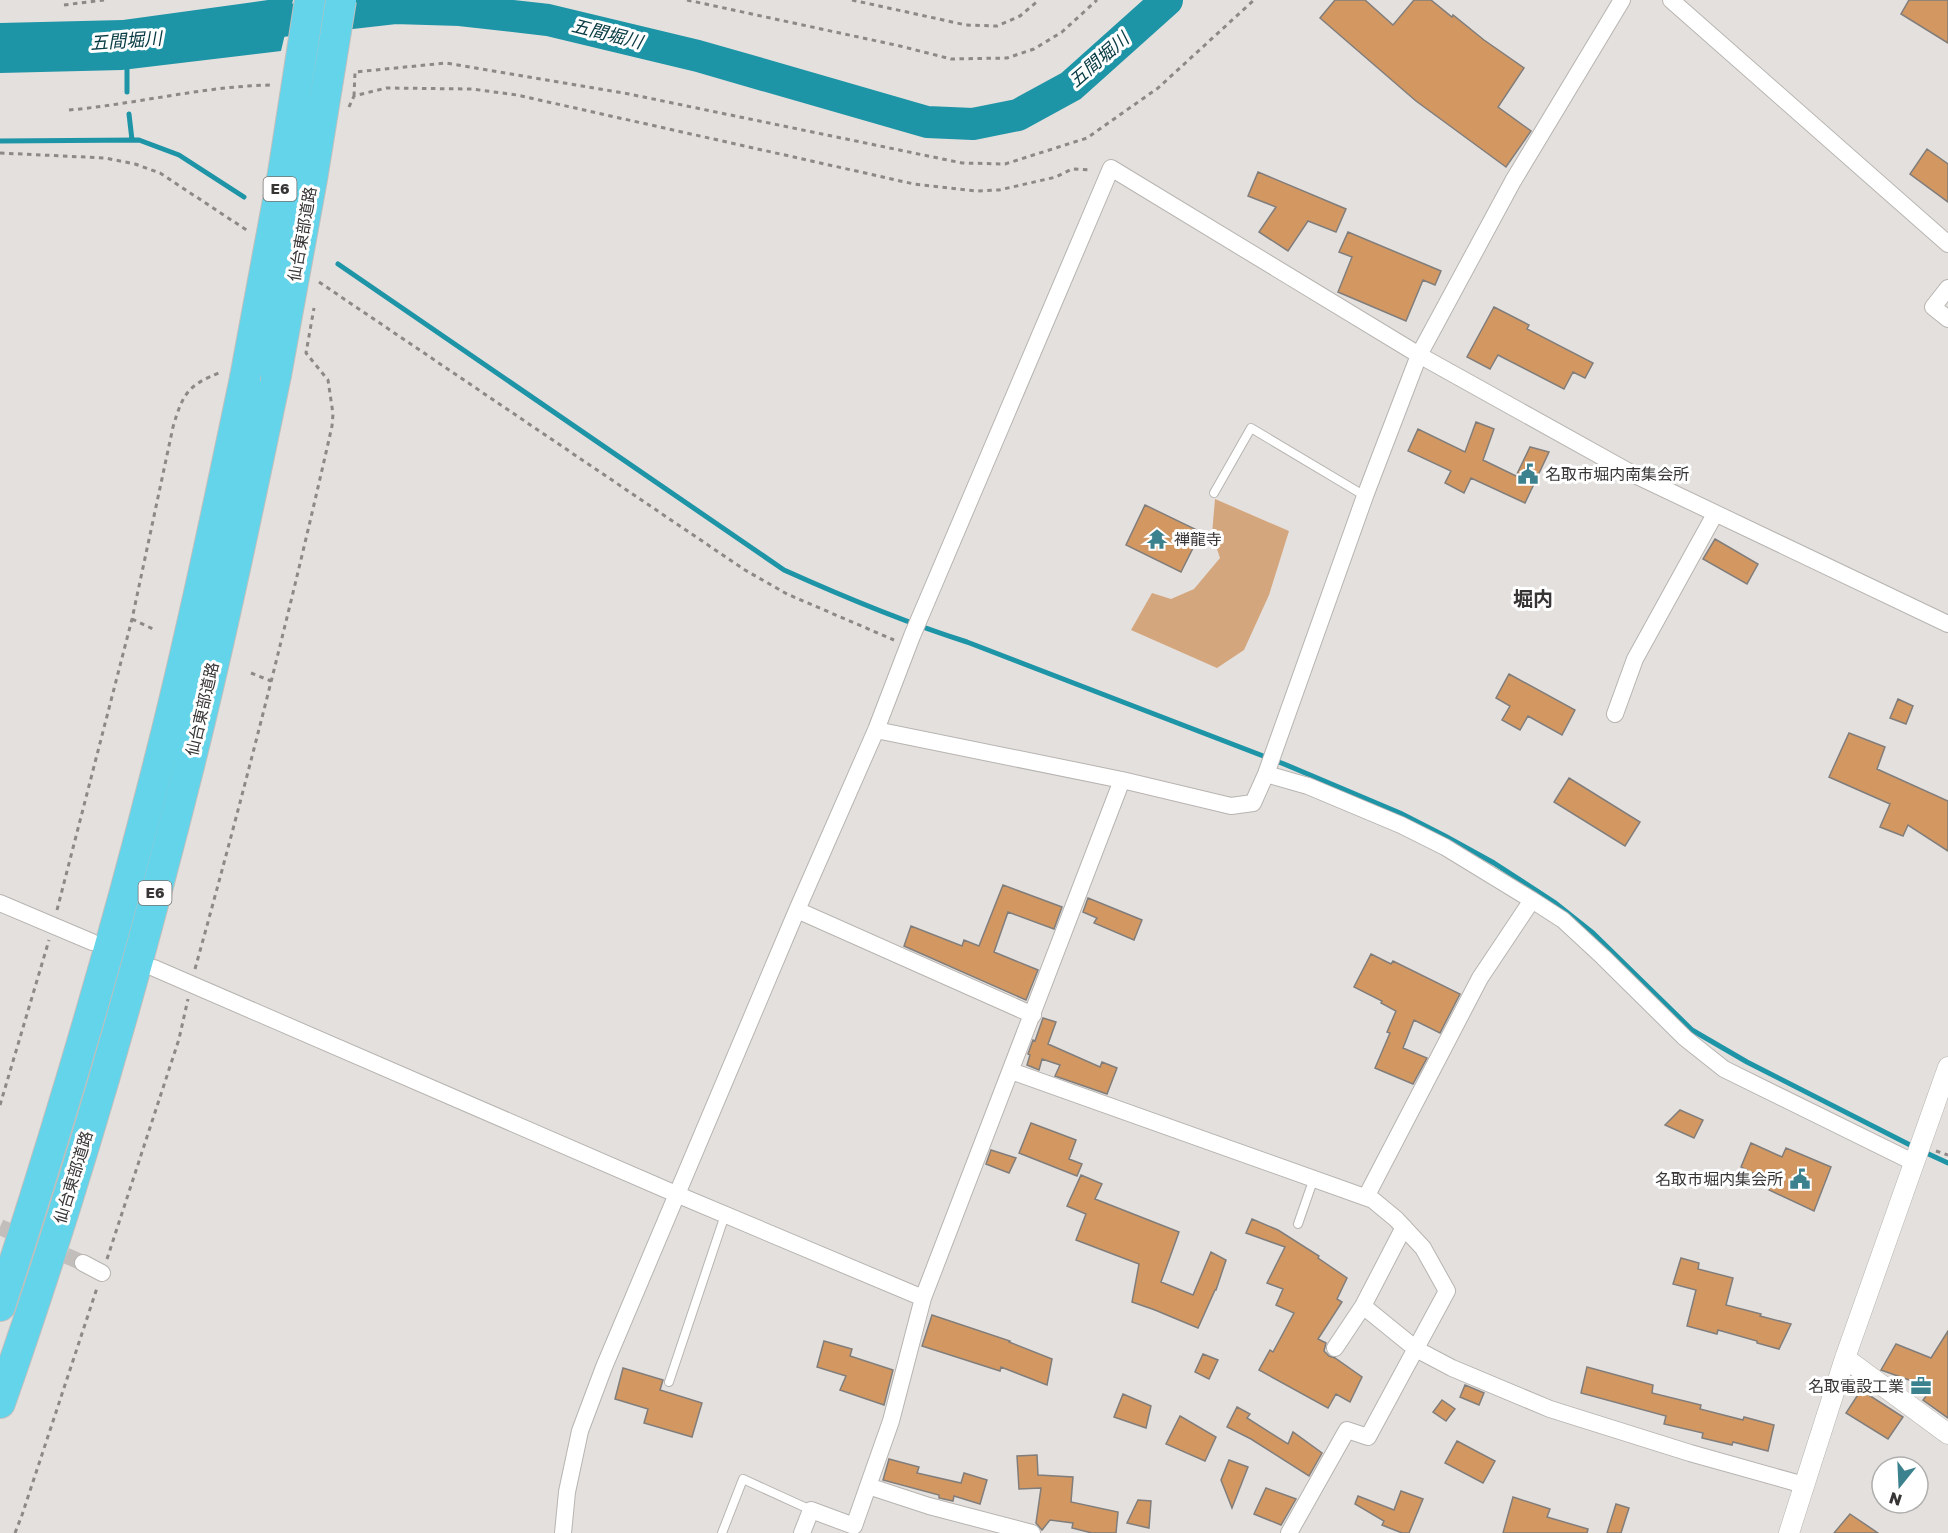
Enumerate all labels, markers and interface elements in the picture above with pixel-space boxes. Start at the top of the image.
water label: 五間堀川 [570,14,647,53]
water label: 五間堀川 [89,26,165,53]
water label: 五間堀川 [1064,26,1134,91]
road number: E6 [264,177,296,201]
street label: 仙台東部道路 [284,185,320,283]
public building icon: 名取市堀内南集会所 [1516,462,1540,486]
place label: 名取市堀内南集会所 [1545,464,1689,484]
temple icon: 禅龍寺 [1145,527,1169,551]
place label: 禅龍寺 [1174,529,1222,549]
district label: 堀内 [1513,586,1553,610]
street label: 仙台東部道路 [181,660,223,758]
road number: E6 [138,881,172,905]
street label: 仙台東部道路 [49,1128,97,1226]
public building icon: 名取市堀内集会所 [1788,1167,1812,1191]
place label: 名取市堀内集会所 [1655,1169,1783,1189]
office icon: 名取電設工業 [1909,1374,1933,1398]
place label: 名取電設工業 [1808,1376,1904,1396]
north arrow [1870,1455,1930,1515]
text: N [1886,1488,1904,1511]

